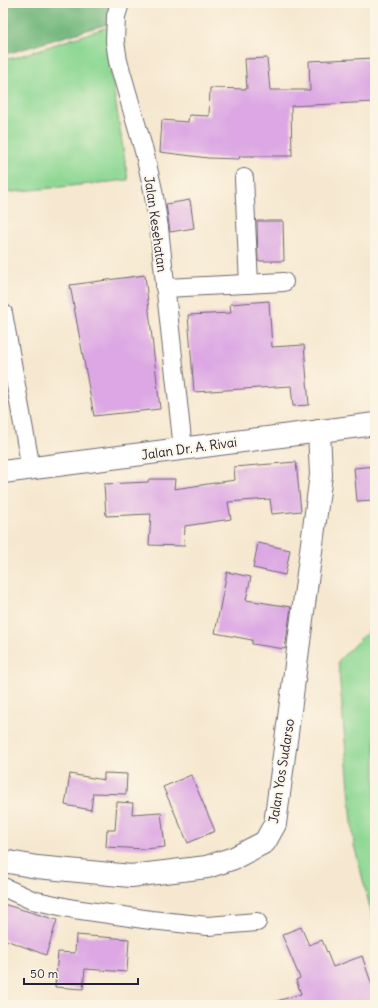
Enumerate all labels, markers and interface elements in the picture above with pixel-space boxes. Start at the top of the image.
street label: Jalan Kesehatan [140,175,171,274]
street label: Jalan Dr. A. Rivai [140,433,238,464]
street label: Jalan Yos Sudarso [265,717,298,825]
scale bar [24,960,138,986]
text: 50 m [30,966,59,981]

